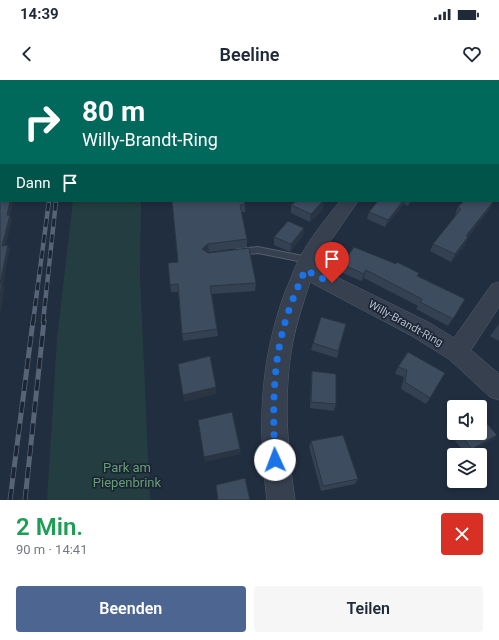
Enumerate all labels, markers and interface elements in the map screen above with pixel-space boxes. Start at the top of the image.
text: 14:39 [20,5,59,23]
icon: back [16,43,38,65]
icon: heart [461,43,483,65]
text: Beeline [220,44,279,65]
text: 80 m [82,95,145,128]
icon: right [16,96,68,148]
text: Willy-Brandt-Ring [82,129,218,150]
icon: arrive [59,172,81,194]
text: Dann [16,174,51,192]
pin [315,242,349,283]
icon: arrive [321,248,343,270]
street label: Willy-Brandt-Ring [366,298,445,349]
map controls [447,400,487,488]
button: sound [447,400,487,440]
position arrow [254,439,296,481]
button: layers [447,448,487,488]
park label: Park am Piepenbrink [93,460,162,490]
text: 2 Min. [16,513,83,541]
button: close [441,513,483,555]
text: 90 m · 14:41 [16,542,87,557]
button: Beenden [16,586,246,632]
button: Teilen [254,586,483,632]

